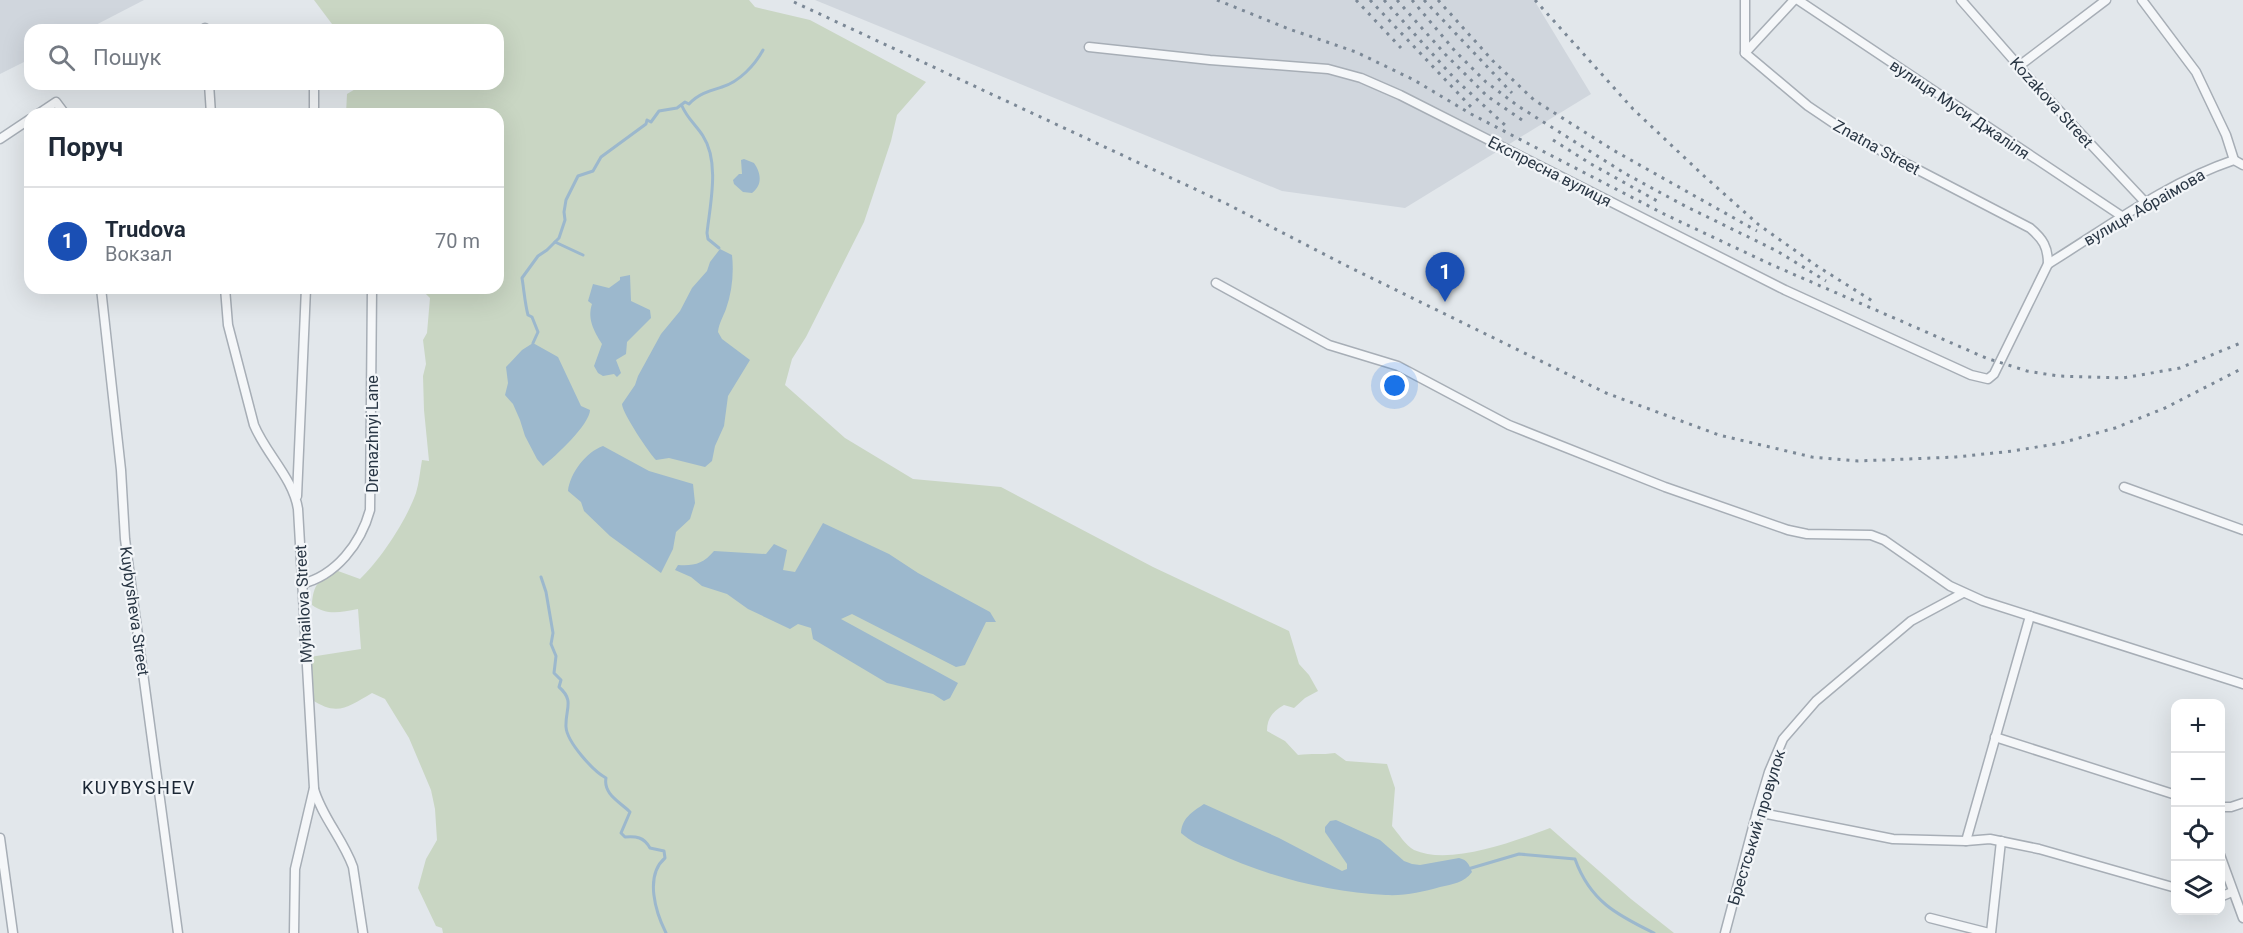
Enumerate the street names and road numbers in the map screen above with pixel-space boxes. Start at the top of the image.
street label: Kozakova Street [2006,53,2097,151]
street label: вулиця Муси Джаліля [1886,56,2033,163]
street label: Znatna Street [1830,116,1923,179]
street label: Експресна вулиця [1485,132,1615,211]
street label: вулиця Абраімова [2080,165,2208,250]
street label: Drenazhnyi Lane [363,375,382,493]
street label: Myhailova Street [291,544,316,664]
street label: Kuybysheva Street [116,545,153,677]
street label: Брестський провулок [1724,747,1789,907]

